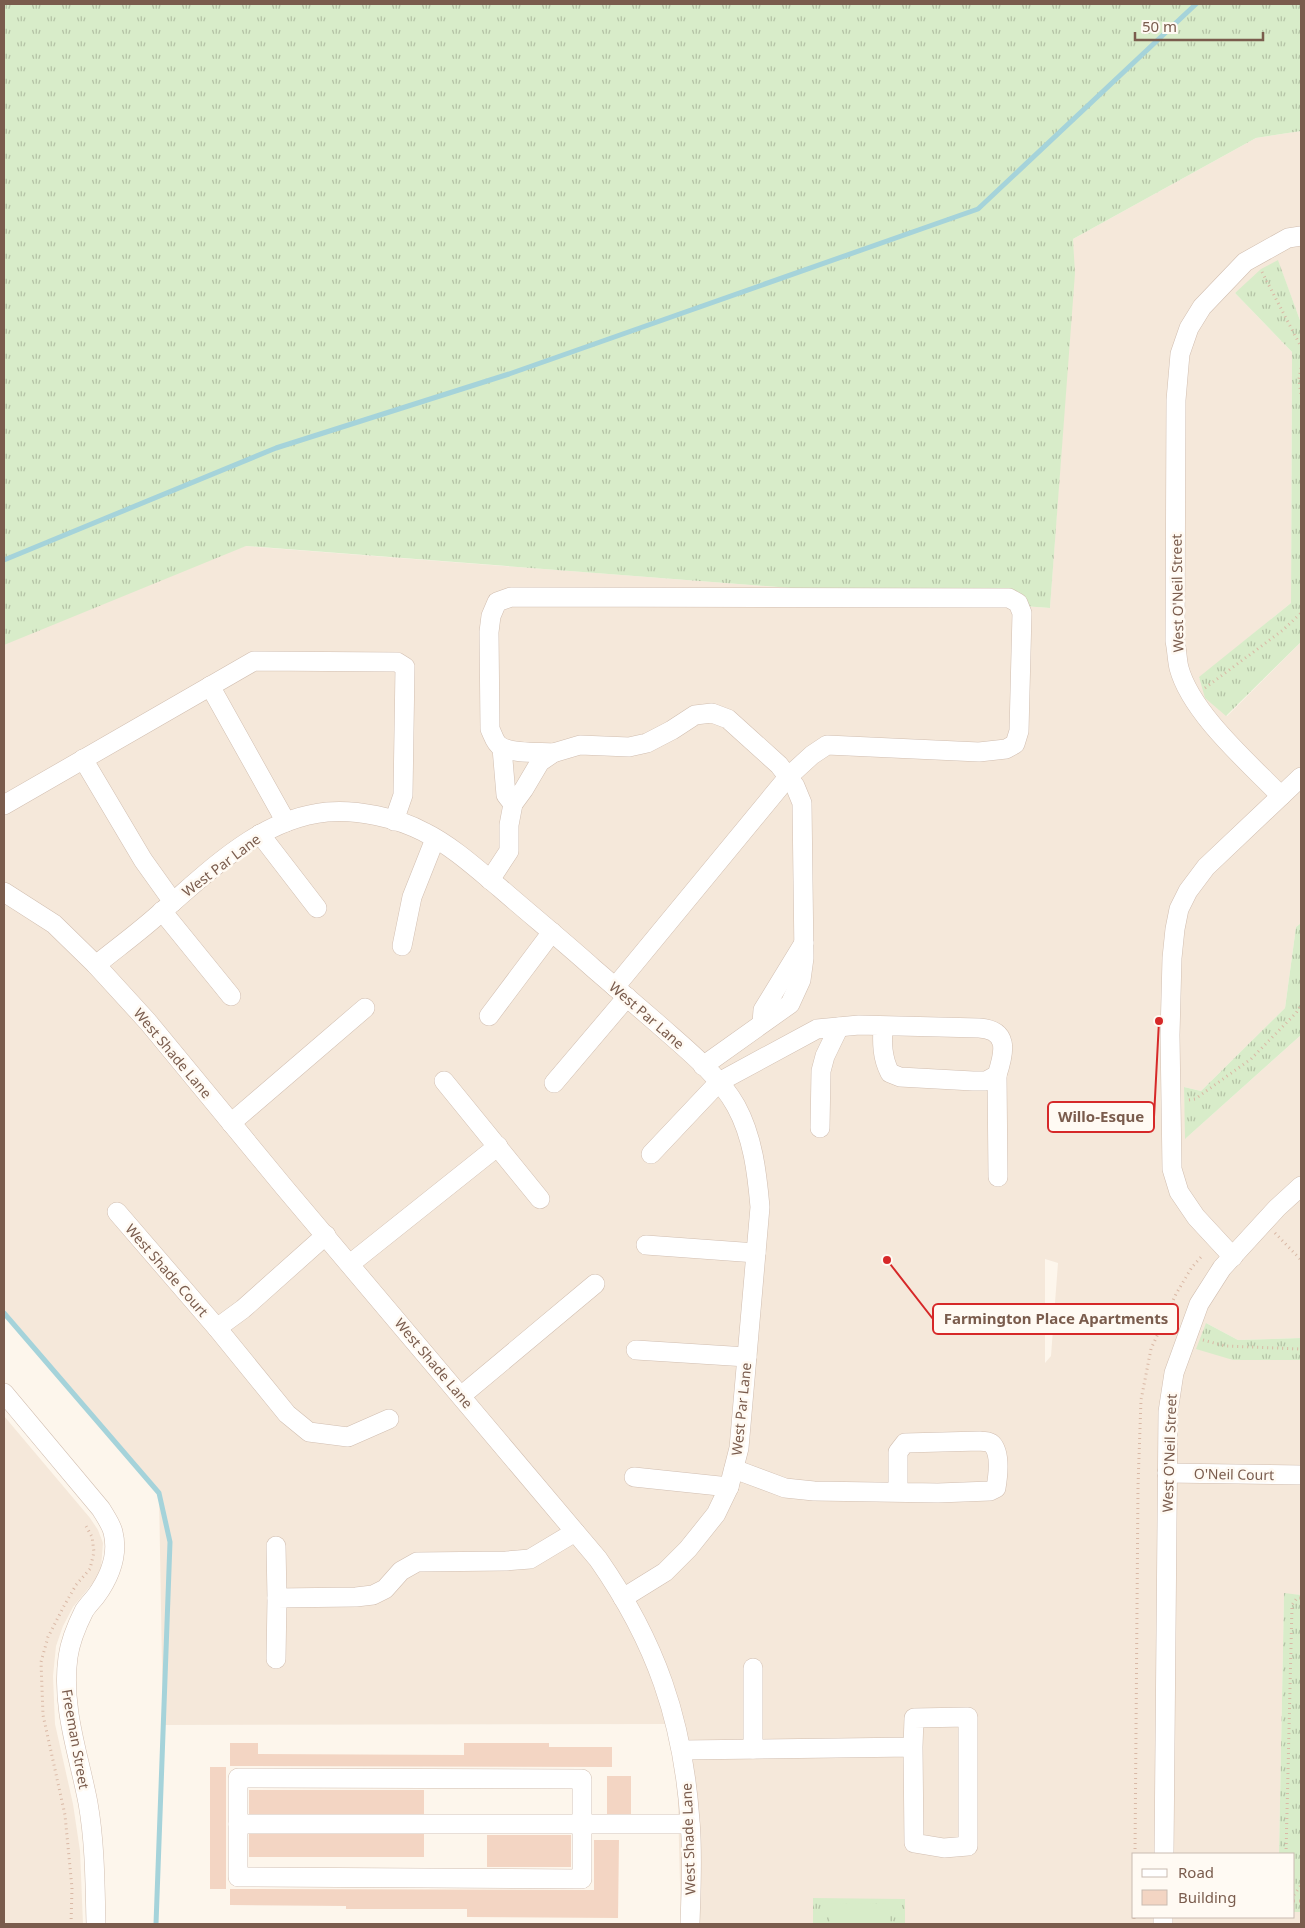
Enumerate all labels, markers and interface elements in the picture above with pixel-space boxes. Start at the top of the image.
scale bar [1135,10,1262,42]
text: 50 m [1142,16,1177,36]
street label: West O'Neil Street [1166,534,1188,652]
street label: West Par Lane [178,829,264,901]
street label: West Par Lane [605,977,689,1053]
street label: West Shade Lane [130,1004,216,1102]
callout: Willo-Esque [1048,1102,1154,1132]
text: Willo-Esque [1058,1106,1144,1126]
street label: West Shade Court [121,1220,213,1320]
callout: Farmington Place Apartments [933,1304,1178,1334]
text: Farmington Place Apartments [944,1308,1168,1328]
street label: West Shade Lane [391,1314,477,1412]
street label: West Par Lane [727,1361,755,1457]
street label: West O'Neil Street [1157,1393,1181,1513]
street label: O'Neil Court [1194,1464,1274,1484]
street label: Freeman Street [58,1688,94,1790]
street label: West Shade Lane [677,1783,699,1895]
legend [1132,1853,1295,1918]
text: Road [1178,1862,1214,1882]
text: Building [1178,1887,1236,1907]

